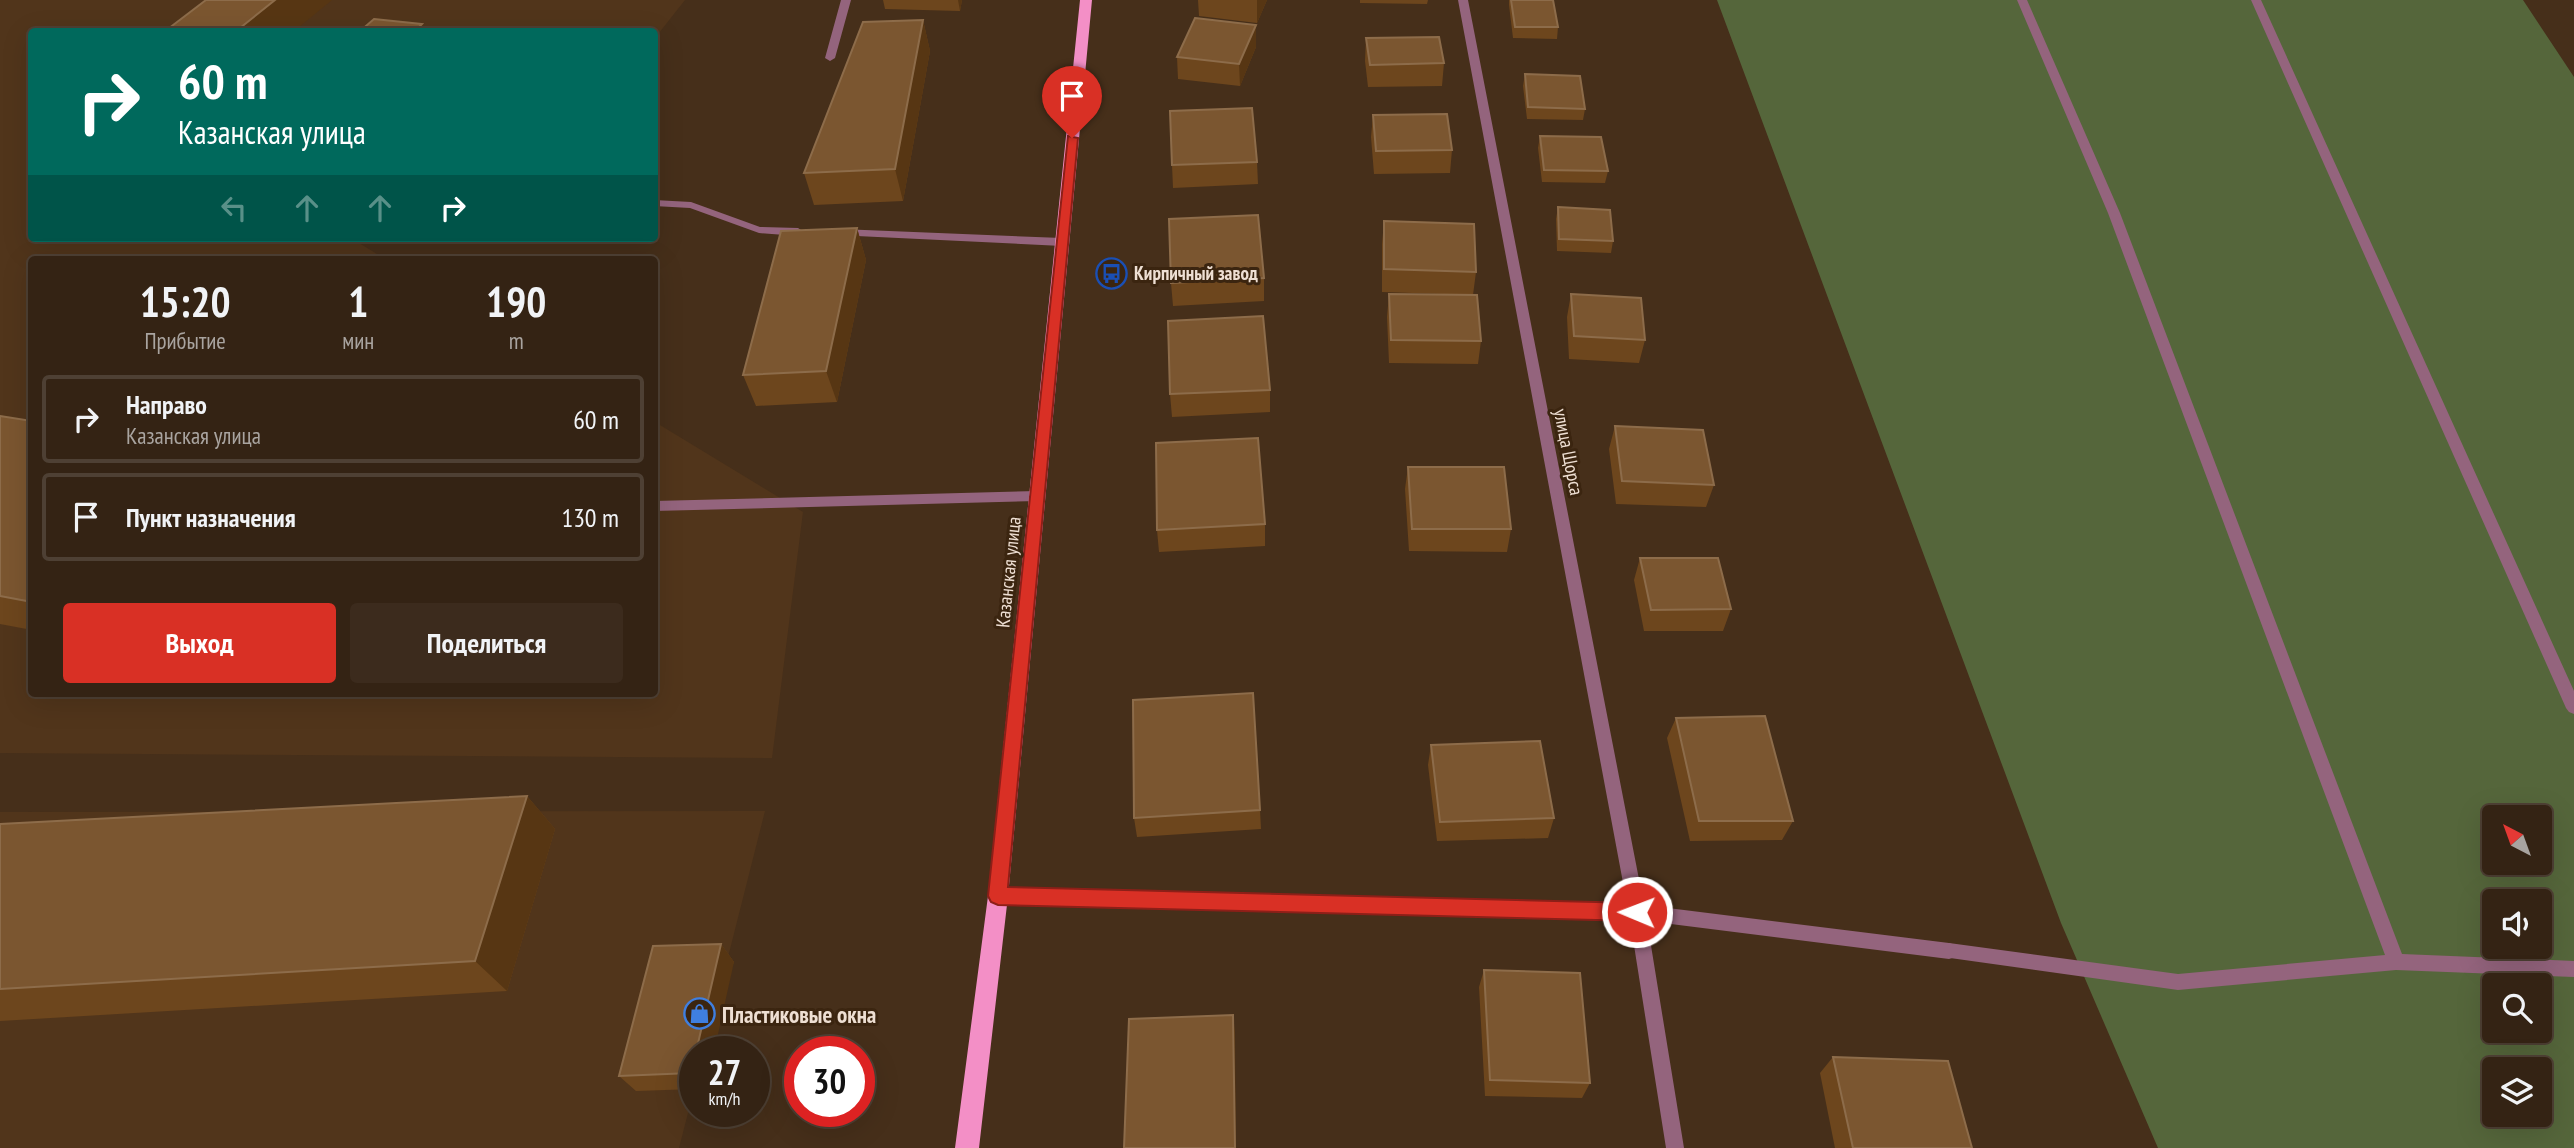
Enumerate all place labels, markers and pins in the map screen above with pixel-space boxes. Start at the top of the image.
pin [1042,66,1102,138]
bus stop icon: Кирпичный завод [1094,256,1128,290]
place label: Кирпичный завод [1134,261,1258,285]
shop icon: Пластиковые окна [682,997,716,1031]
place label: Пластиковые окна [722,1000,876,1029]

